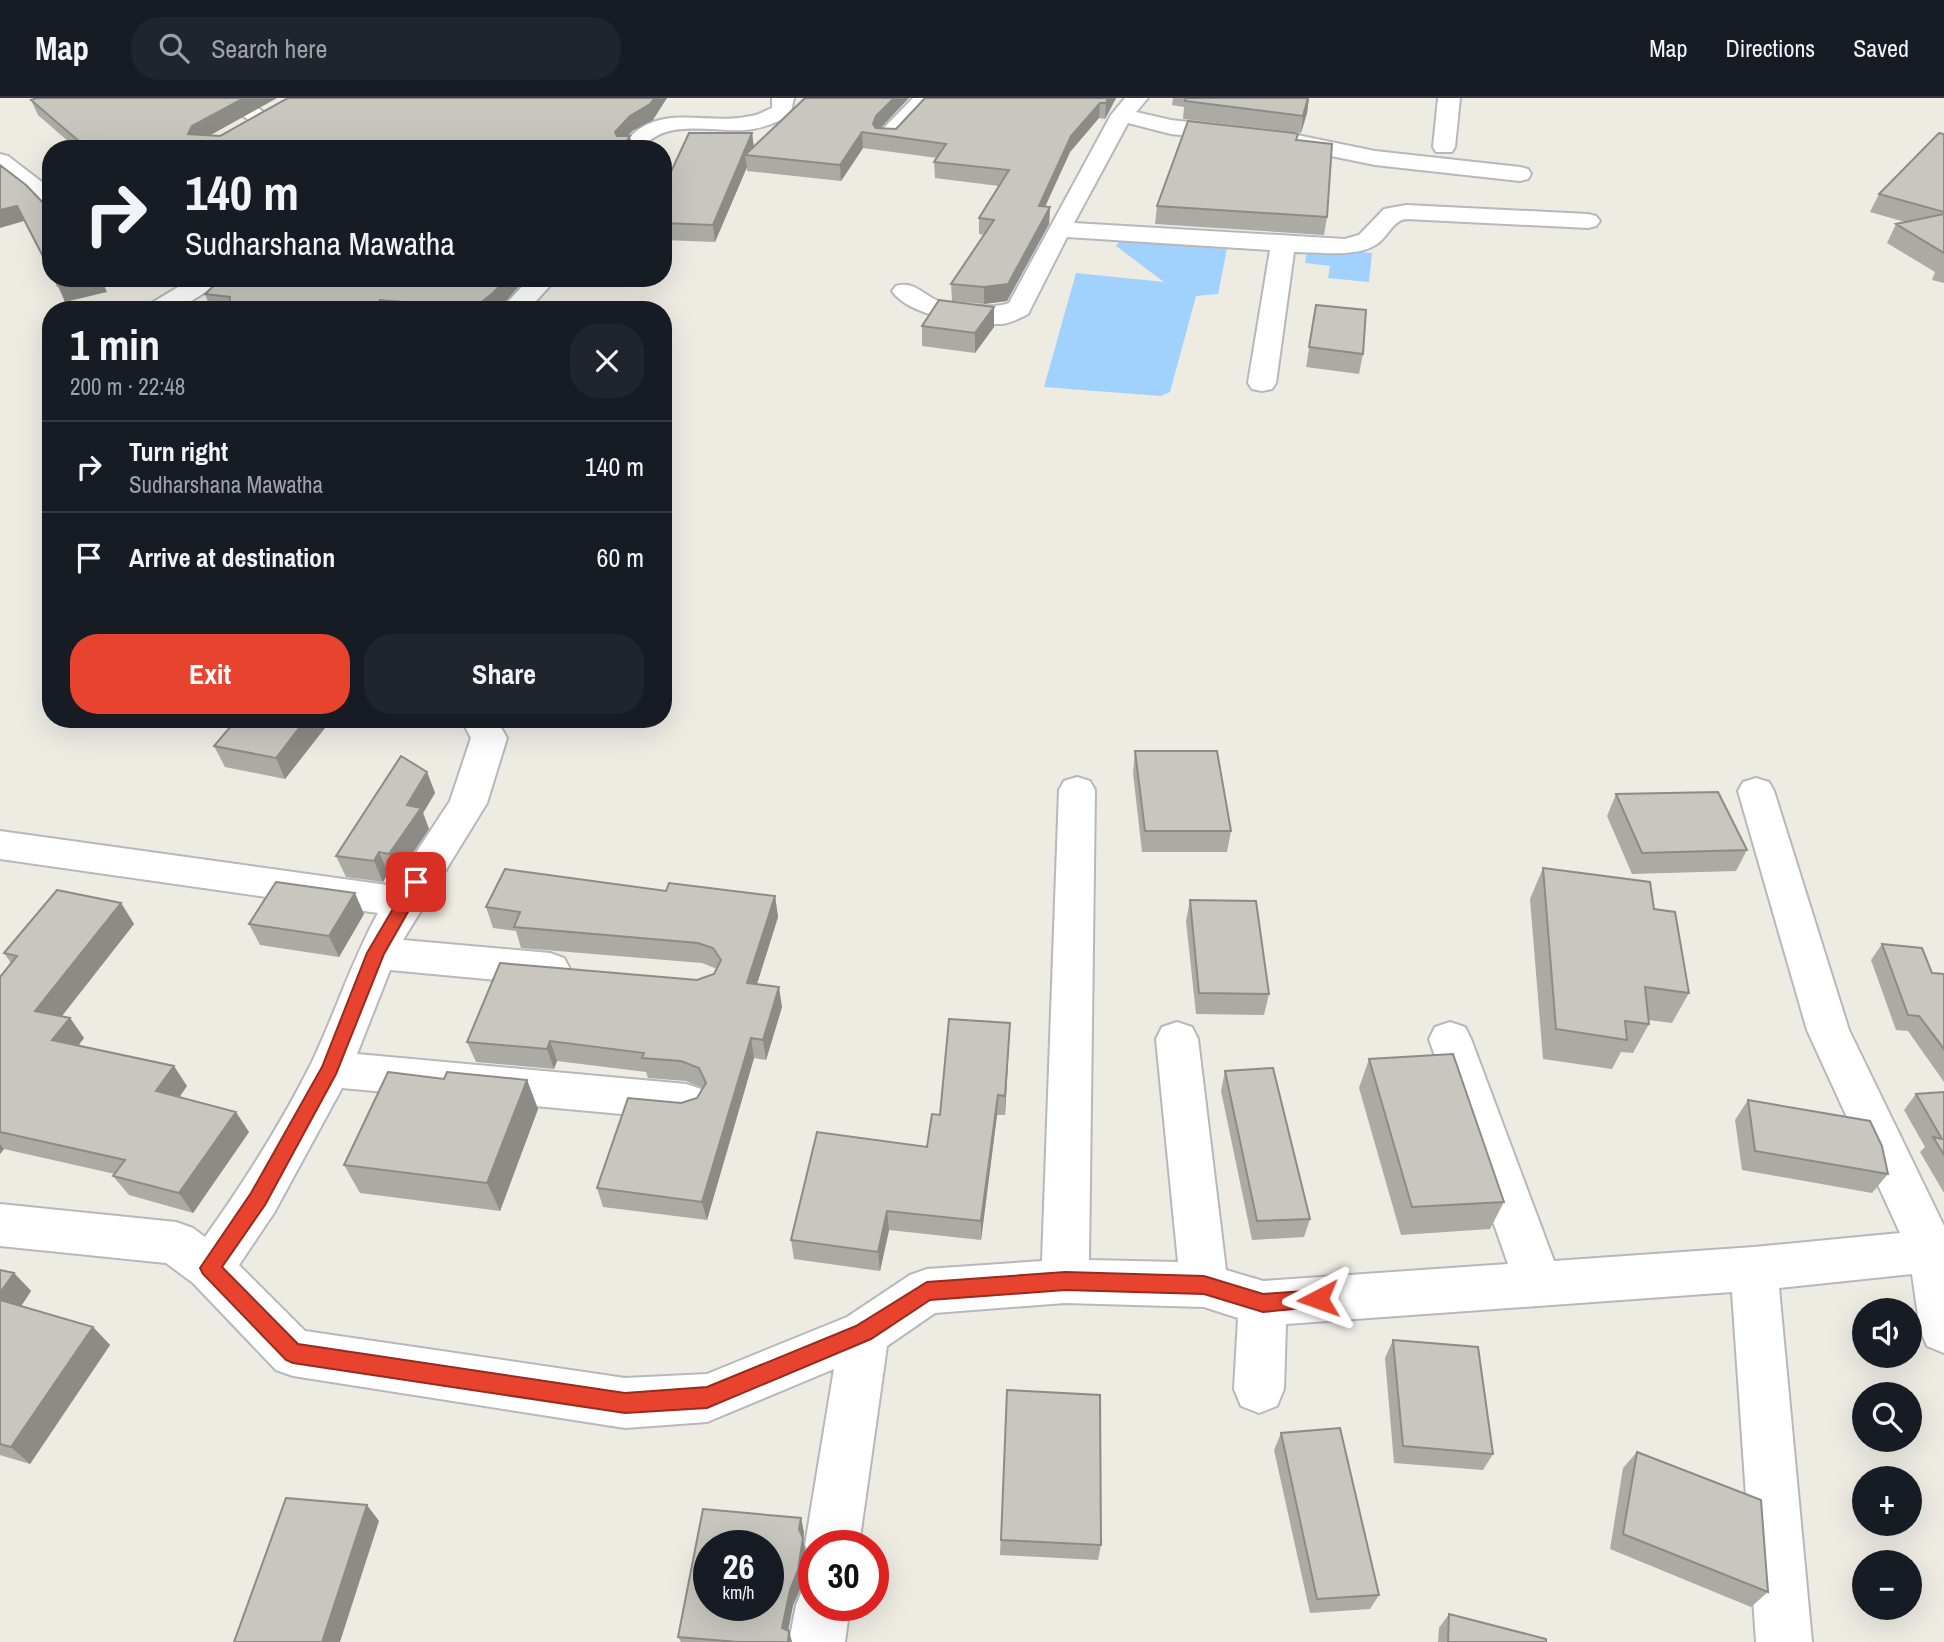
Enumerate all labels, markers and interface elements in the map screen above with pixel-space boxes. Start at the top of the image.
search box [131,17,621,80]
text: Map [35,26,89,70]
icon: search [155,29,193,67]
text: Search here [211,31,327,66]
text: Map [1649,32,1687,64]
text: Directions [1725,32,1815,64]
text: Saved [1853,32,1909,64]
text: 140 m [185,159,299,225]
icon: right [70,168,161,259]
text: Sudharshana Mawatha [185,222,455,265]
text: 1 min [70,317,160,373]
button: close [570,324,644,398]
text: 200 m · 22:48 [70,371,185,402]
text: Turn right [129,434,228,469]
icon: right [70,448,108,486]
text: 140 m [585,449,644,484]
text: Sudharshana Mawatha [129,469,323,500]
icon: arrive [70,539,108,577]
text: Arrive at destination [129,540,335,575]
text: 60 m [597,540,644,575]
button: Exit [70,634,350,714]
button: Share [364,634,644,714]
pin [386,852,446,912]
icon: arrive [397,863,435,901]
position arrow [1281,1262,1355,1336]
map controls [1852,1298,1922,1620]
button: sound [1852,1298,1922,1368]
button: search [1852,1382,1922,1452]
button: + [1852,1466,1922,1536]
speed limit sign: 30 [798,1530,889,1621]
text: 26 [723,1543,754,1590]
button: − [1852,1550,1922,1620]
text: km/h [723,1580,755,1605]

